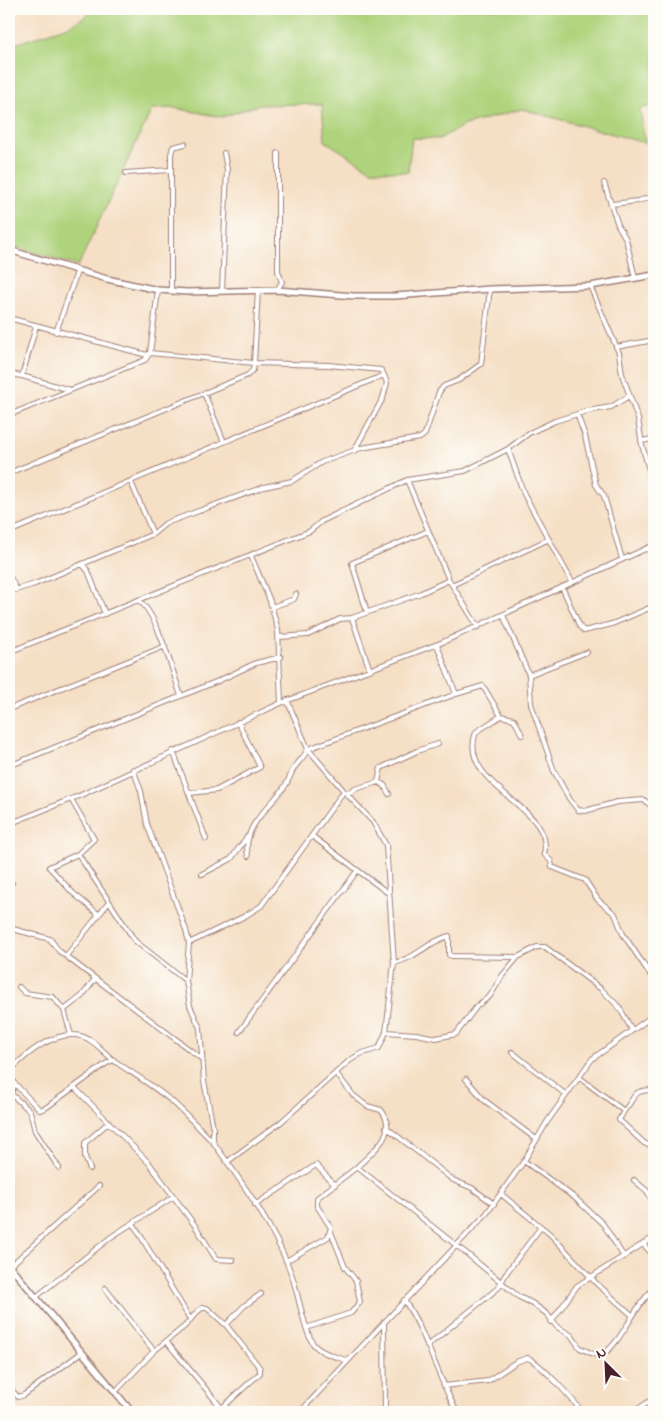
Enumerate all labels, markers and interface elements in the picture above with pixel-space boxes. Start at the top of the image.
north arrow [580,1338,630,1388]
text: N [593,1342,610,1365]

